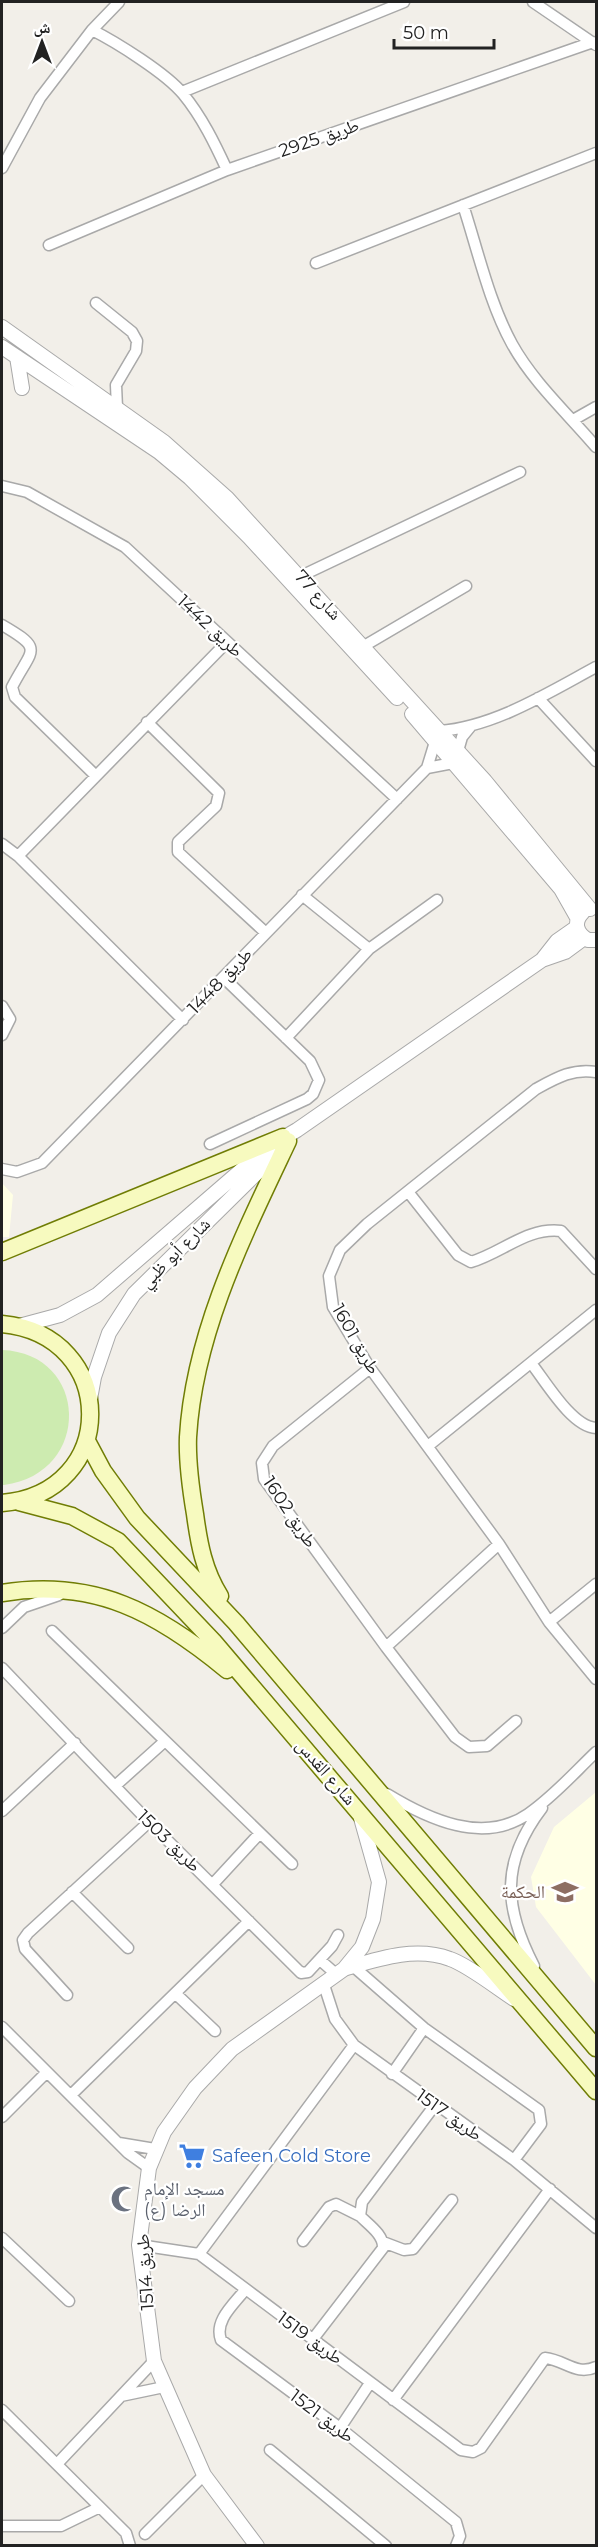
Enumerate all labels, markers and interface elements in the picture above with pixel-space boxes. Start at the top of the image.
north arrow [12,12,72,72]
scale bar [394,12,494,50]
text: ش [34,18,51,37]
text: 50 m [403,22,449,44]
street label: طريق 2925 [276,114,362,162]
street label: شارع 77 [290,565,346,625]
street label: طريق 1442 [172,590,248,662]
street label: طريق 1448 [183,943,257,1019]
street label: شارع أبو ظبي [135,1213,217,1295]
street label: طريق 1601 [327,1300,385,1378]
street label: طريق 1602 [258,1472,322,1552]
street label: شارع القدس [291,1734,361,1810]
street label: طريق 1503 [133,1805,205,1877]
school or university icon: الحكمة [550,1877,580,1907]
place label: الحكمة [501,1881,545,1903]
street label: طريق 1517 [412,2084,486,2146]
supermarket icon: Safeen Cold Store [177,2141,207,2171]
place label: Safeen Cold Store [212,2145,371,2167]
place label: مسجد الإمام الرضا (ع) [144,2178,225,2221]
mosque icon: مسجد الإمام الرضا (ع) [109,2184,139,2214]
street label: طريق 1514 [131,2233,159,2311]
street label: طريق 1519 [273,2307,347,2369]
street label: طريق 1521 [285,2385,359,2447]

